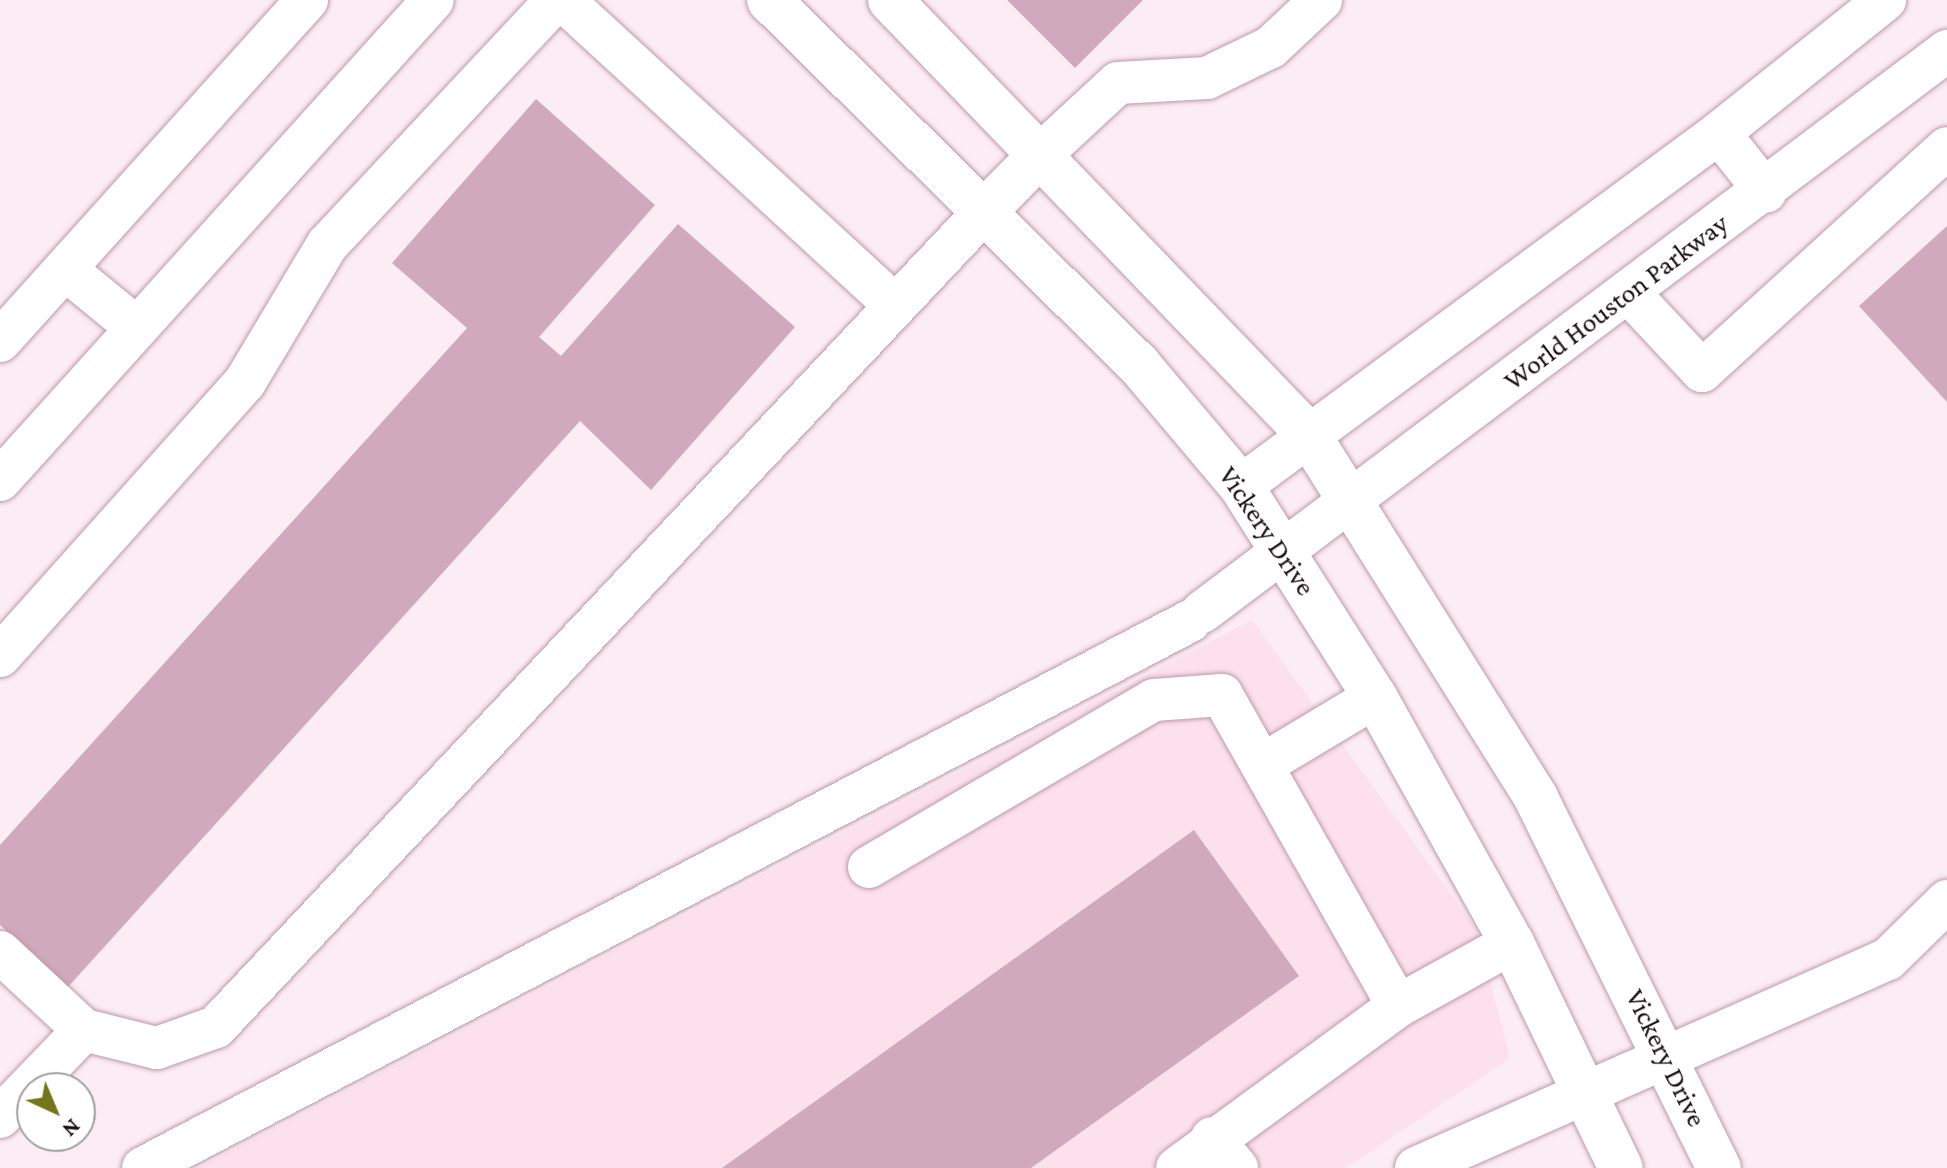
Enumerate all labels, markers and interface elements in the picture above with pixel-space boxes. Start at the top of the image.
street label: World Houston Parkway [1497,207,1735,397]
street label: Vickery Drive [1211,460,1323,602]
street label: Vickery Drive [1618,984,1714,1132]
north arrow [16,1072,96,1152]
text: N [58,1114,86,1142]

